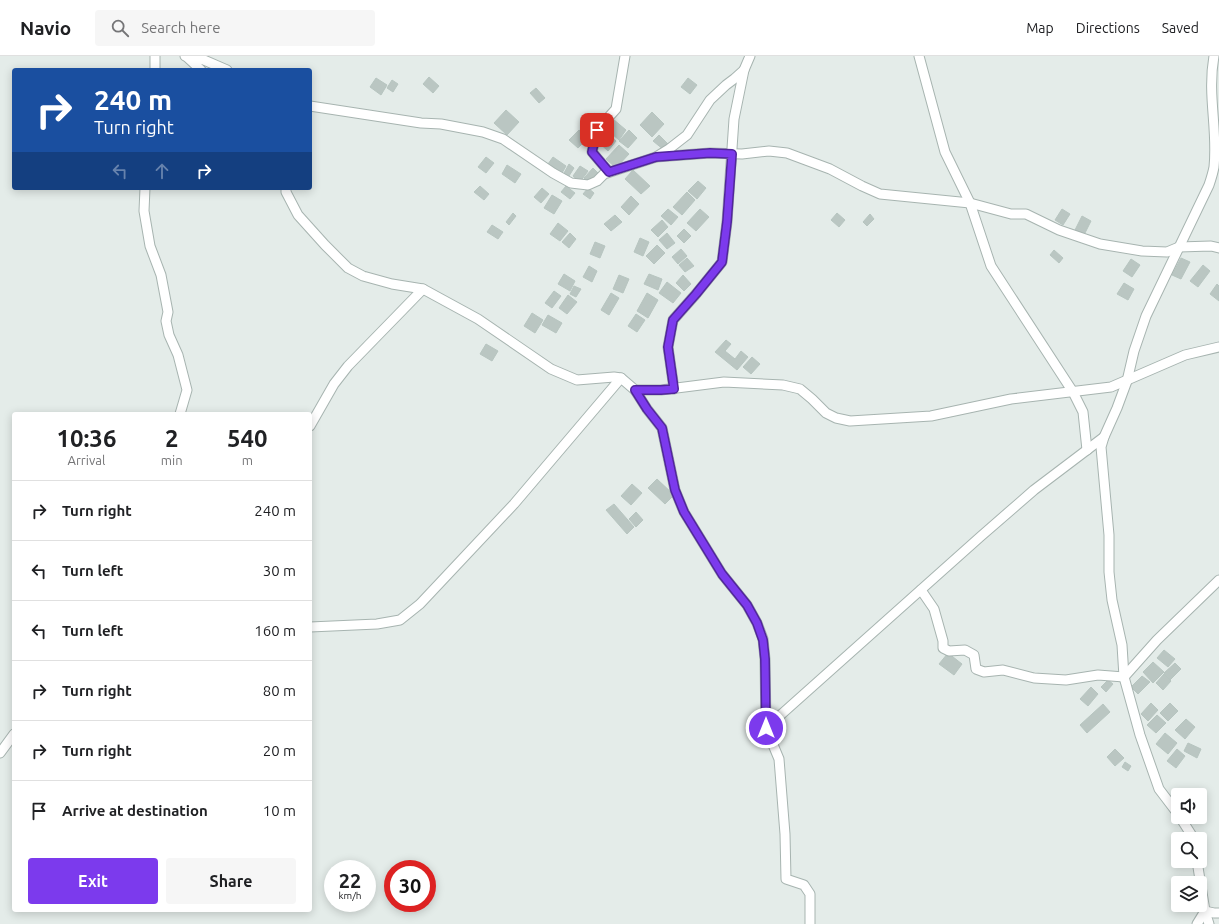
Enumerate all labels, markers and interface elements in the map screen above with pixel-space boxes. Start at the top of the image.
search box [95,10,375,46]
text: Navio [20,17,71,39]
icon: search [109,17,131,39]
text: Search here [141,19,220,36]
text: Map [1026,20,1054,36]
text: Directions [1076,20,1140,36]
text: Saved [1162,20,1199,36]
icon: right [28,84,80,136]
text: 240 m [94,84,172,115]
pin [580,113,614,147]
text: Turn right [94,117,174,137]
icon: arrive [586,119,608,141]
icon: left [109,160,131,182]
icon: ahead [151,160,173,182]
icon: right [193,160,215,182]
text: 10:36 [56,425,116,452]
text: 2 [165,425,178,452]
text: 540 [227,425,268,452]
text: Arrival [67,453,105,467]
text: min [161,453,183,467]
text: m [242,453,253,467]
icon: right [28,500,50,522]
text: Turn right [62,502,132,519]
text: 240 m [254,502,296,519]
icon: left [28,560,50,582]
text: Turn left [62,562,123,579]
text: 30 m [263,562,296,579]
icon: left [28,620,50,642]
text: Turn left [62,622,123,639]
text: 160 m [254,622,296,639]
icon: right [28,680,50,702]
text: Turn right [62,682,132,699]
text: 80 m [263,682,296,699]
position arrow [745,707,787,749]
icon: right [28,740,50,762]
text: Turn right [62,742,132,759]
text: 20 m [263,742,296,759]
map controls [1171,788,1207,912]
button: sound [1171,788,1207,824]
icon: arrive [28,800,50,822]
text: Arrive at destination [62,802,208,819]
text: 10 m [263,802,296,819]
button: search [1171,832,1207,868]
button: Exit [28,858,158,904]
button: Share [166,858,296,904]
speed limit sign: 30 [384,860,436,912]
text: 22 [339,869,361,892]
button: layers [1171,876,1207,912]
text: km/h [338,890,362,901]

